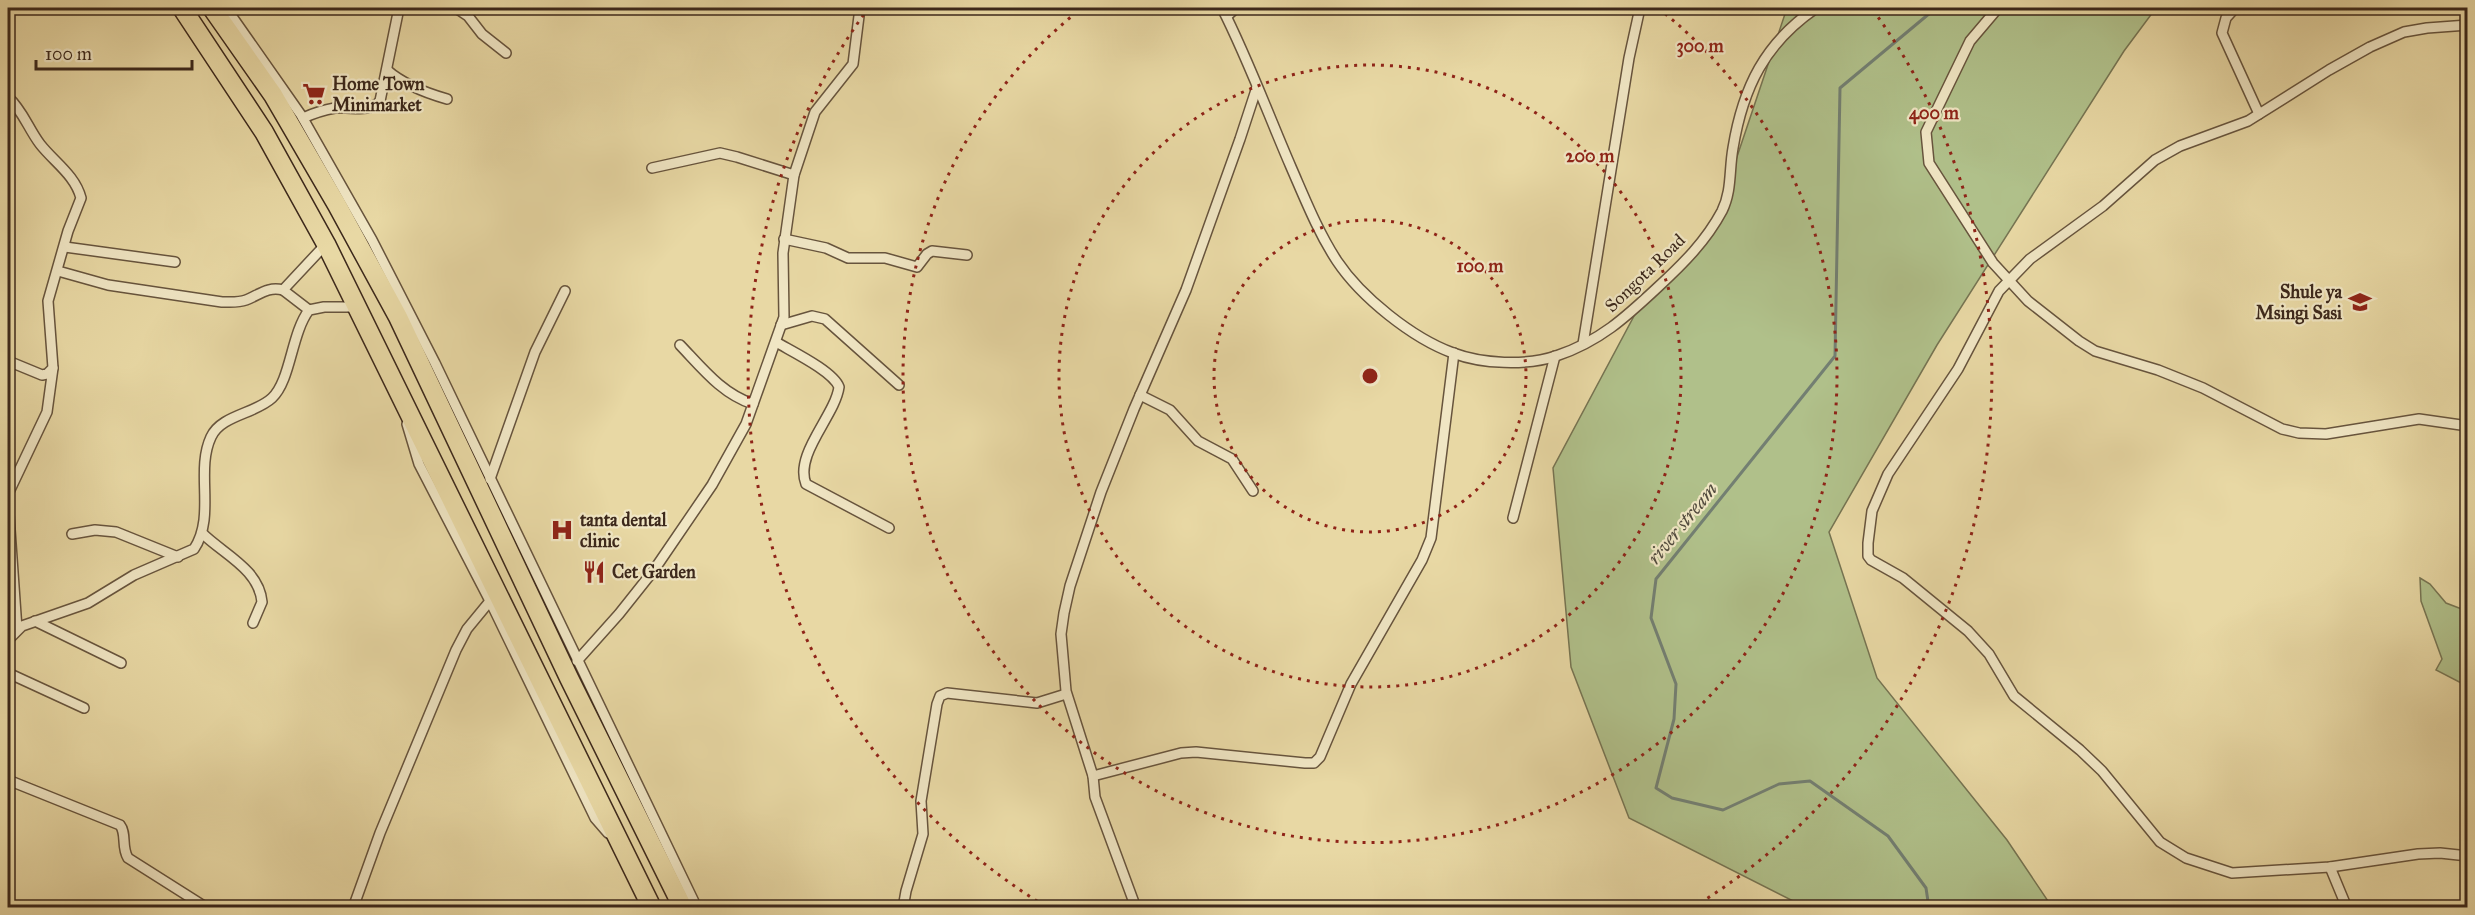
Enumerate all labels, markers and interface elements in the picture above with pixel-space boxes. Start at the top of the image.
scale bar [36,33,192,71]
text: 300 m [1676,35,1724,58]
text: 100 m [45,43,92,65]
place label: Home Town Minimarket [332,73,425,116]
supermarket icon: Home Town Minimarket [301,81,327,107]
text: 400 m [1909,102,1960,125]
text: 200 m [1566,145,1615,167]
street label: Songota Road [1600,229,1690,317]
text: 100 m [1457,255,1504,277]
place label: Shule ya Msingi Sasi [2256,281,2343,325]
school or university icon: Shule ya Msingi Sasi [2347,289,2373,315]
centre of rings [1360,366,1380,386]
water label: river stream [1642,477,1722,569]
place label: tanta dental clinic [579,509,668,552]
hospital icon: tanta dental clinic [549,517,575,543]
restaurant icon: Cet Garden [581,559,607,585]
place label: Cet Garden [612,561,696,583]

